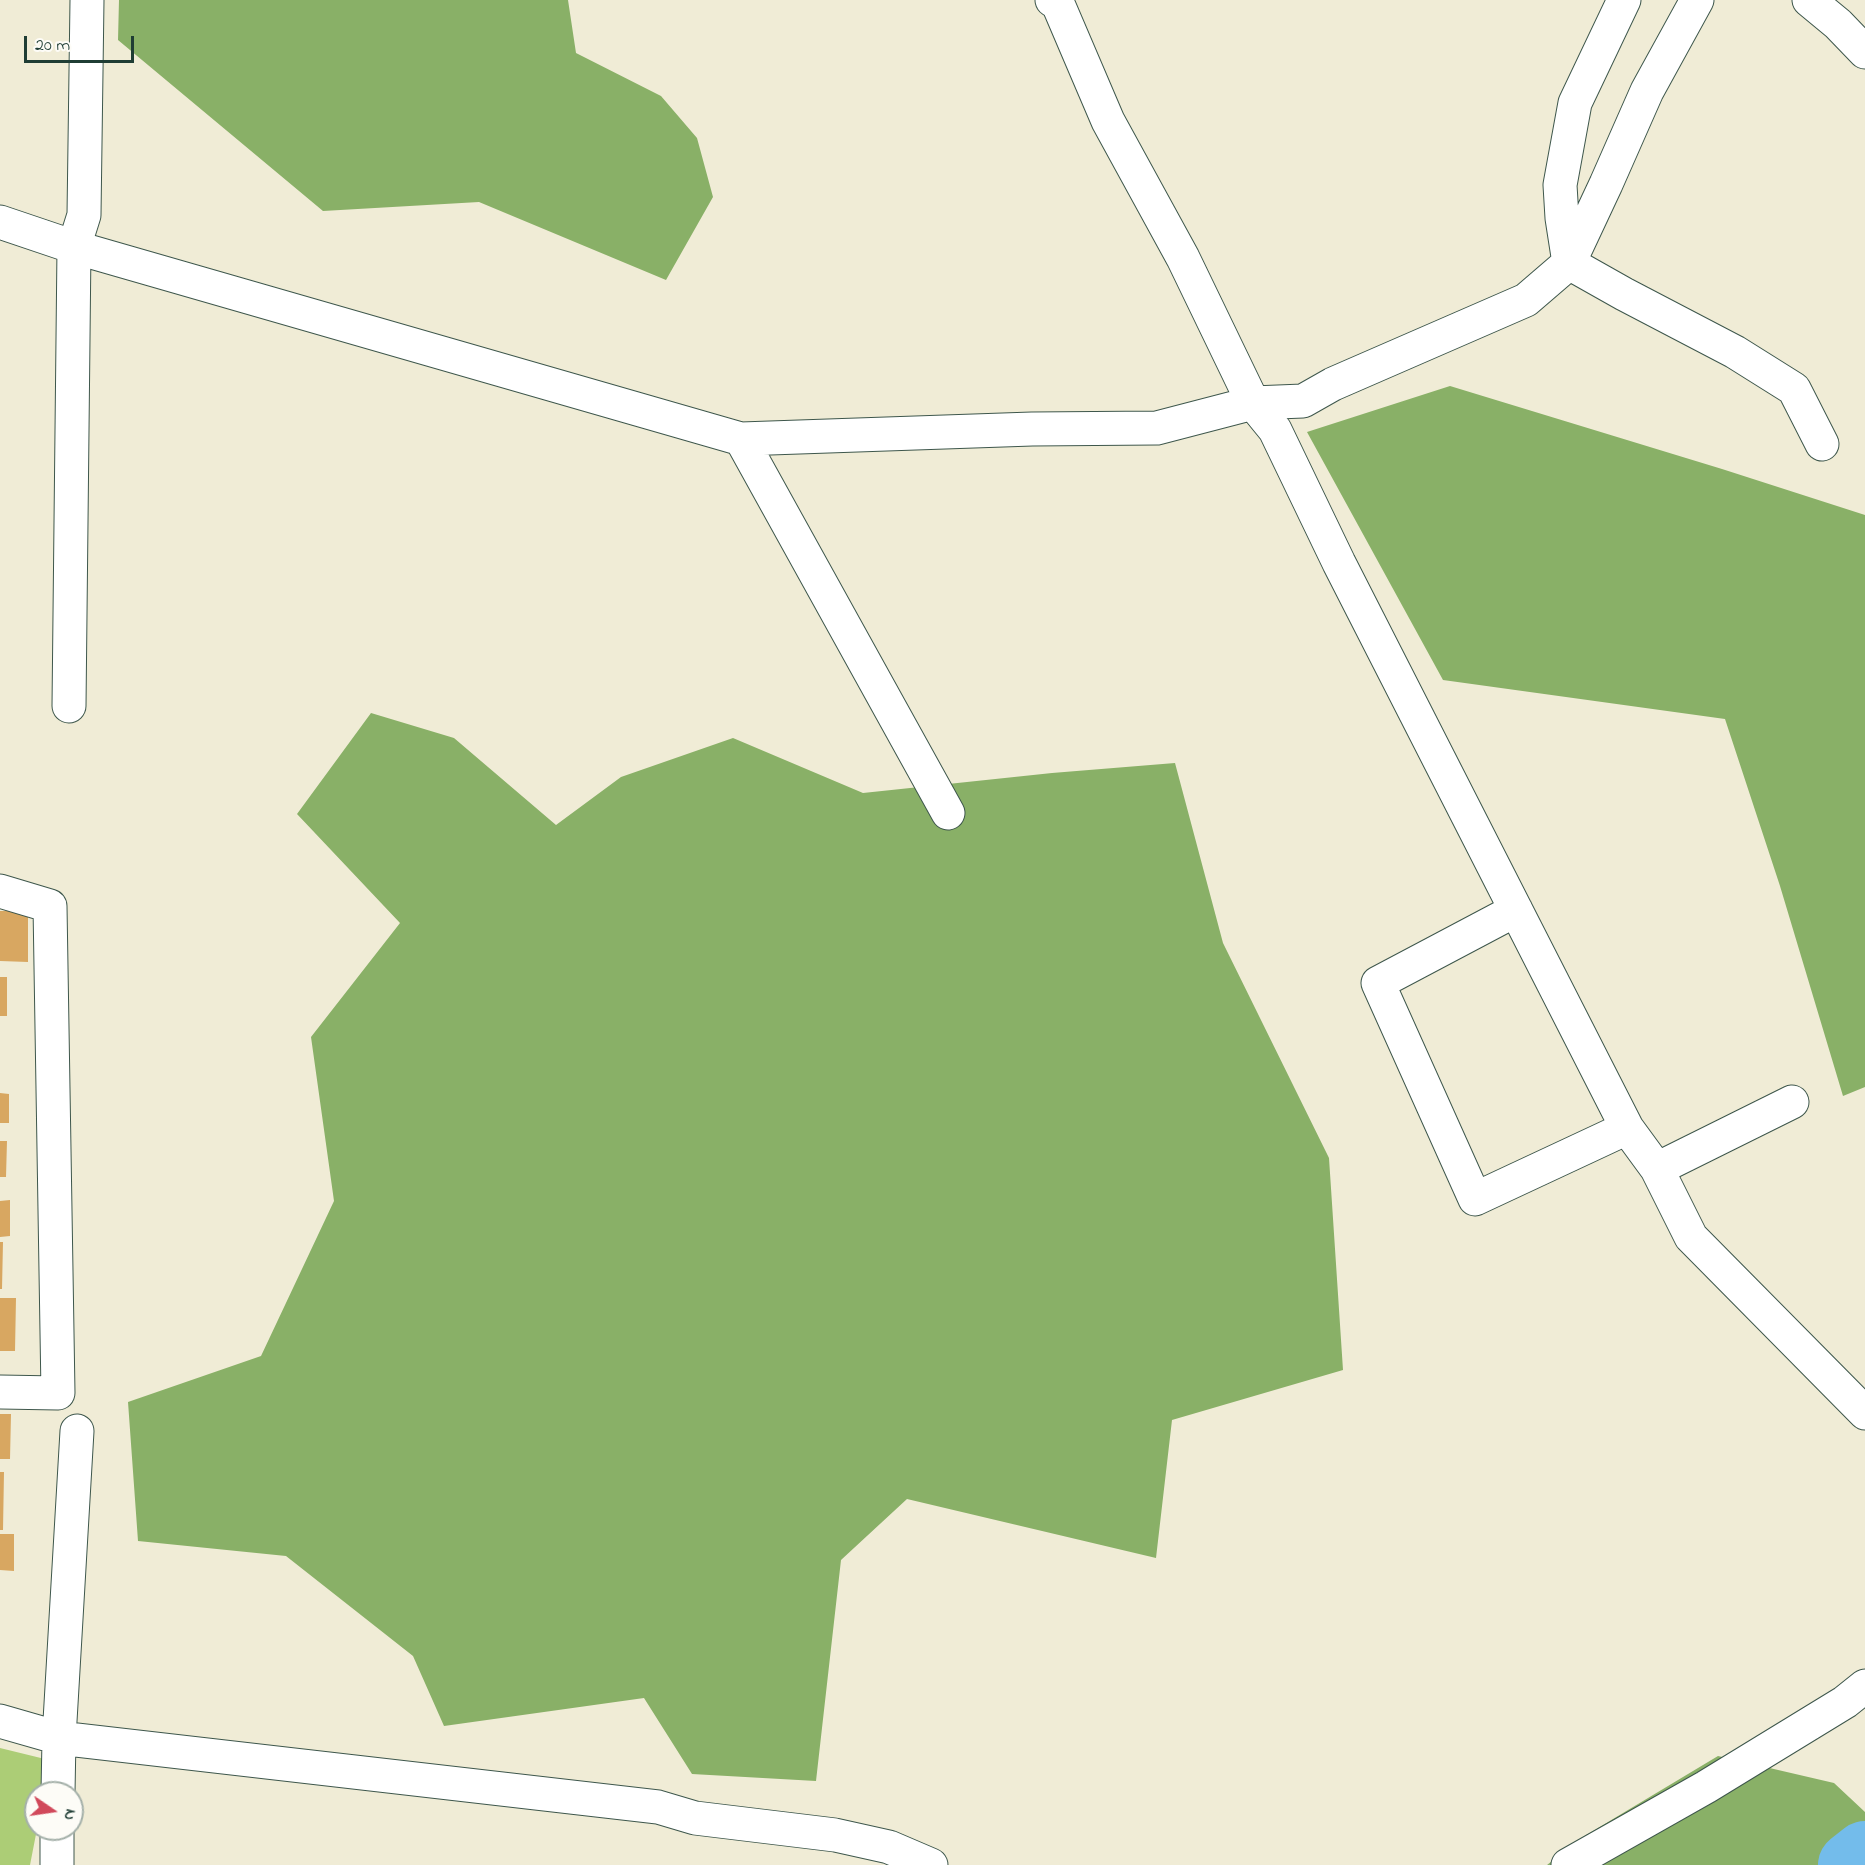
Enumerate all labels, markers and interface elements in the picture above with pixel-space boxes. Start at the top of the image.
scale bar [27,24,136,62]
text: 20 m [35,33,70,59]
north arrow [24,1781,84,1841]
text: N [57,1807,82,1823]

